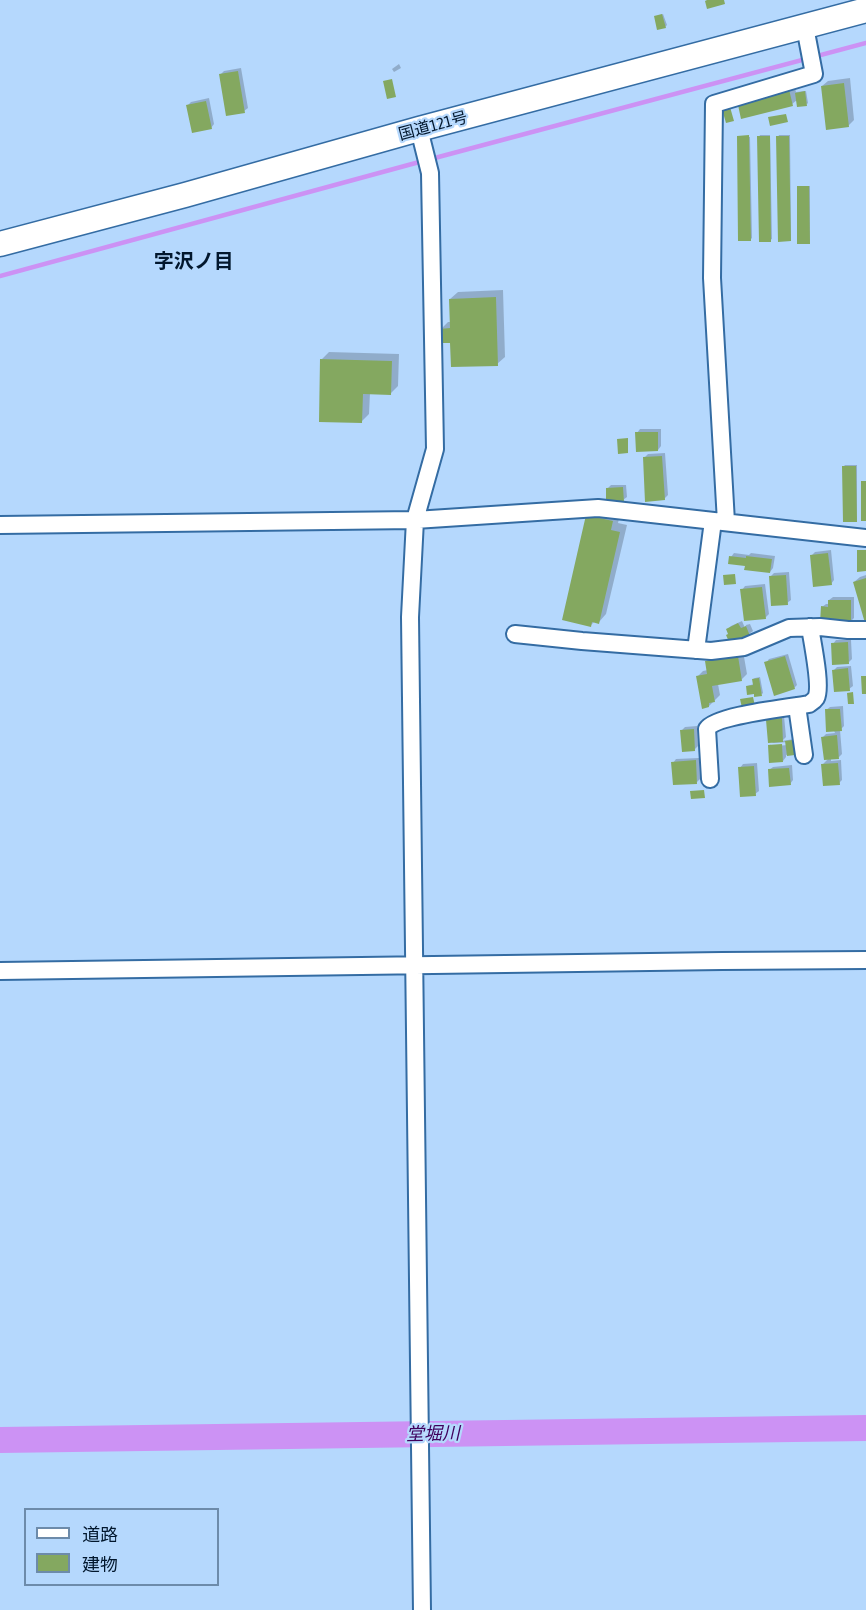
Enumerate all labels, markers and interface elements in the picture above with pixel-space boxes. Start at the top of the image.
street label: 国道121号 [396,108,470,144]
district label: 字沢ノ目 [154,250,234,274]
water label: 堂堀川 [406,1423,460,1445]
legend [24,1508,219,1586]
text: 道路 [82,1524,118,1545]
text: 建物 [82,1554,118,1575]

